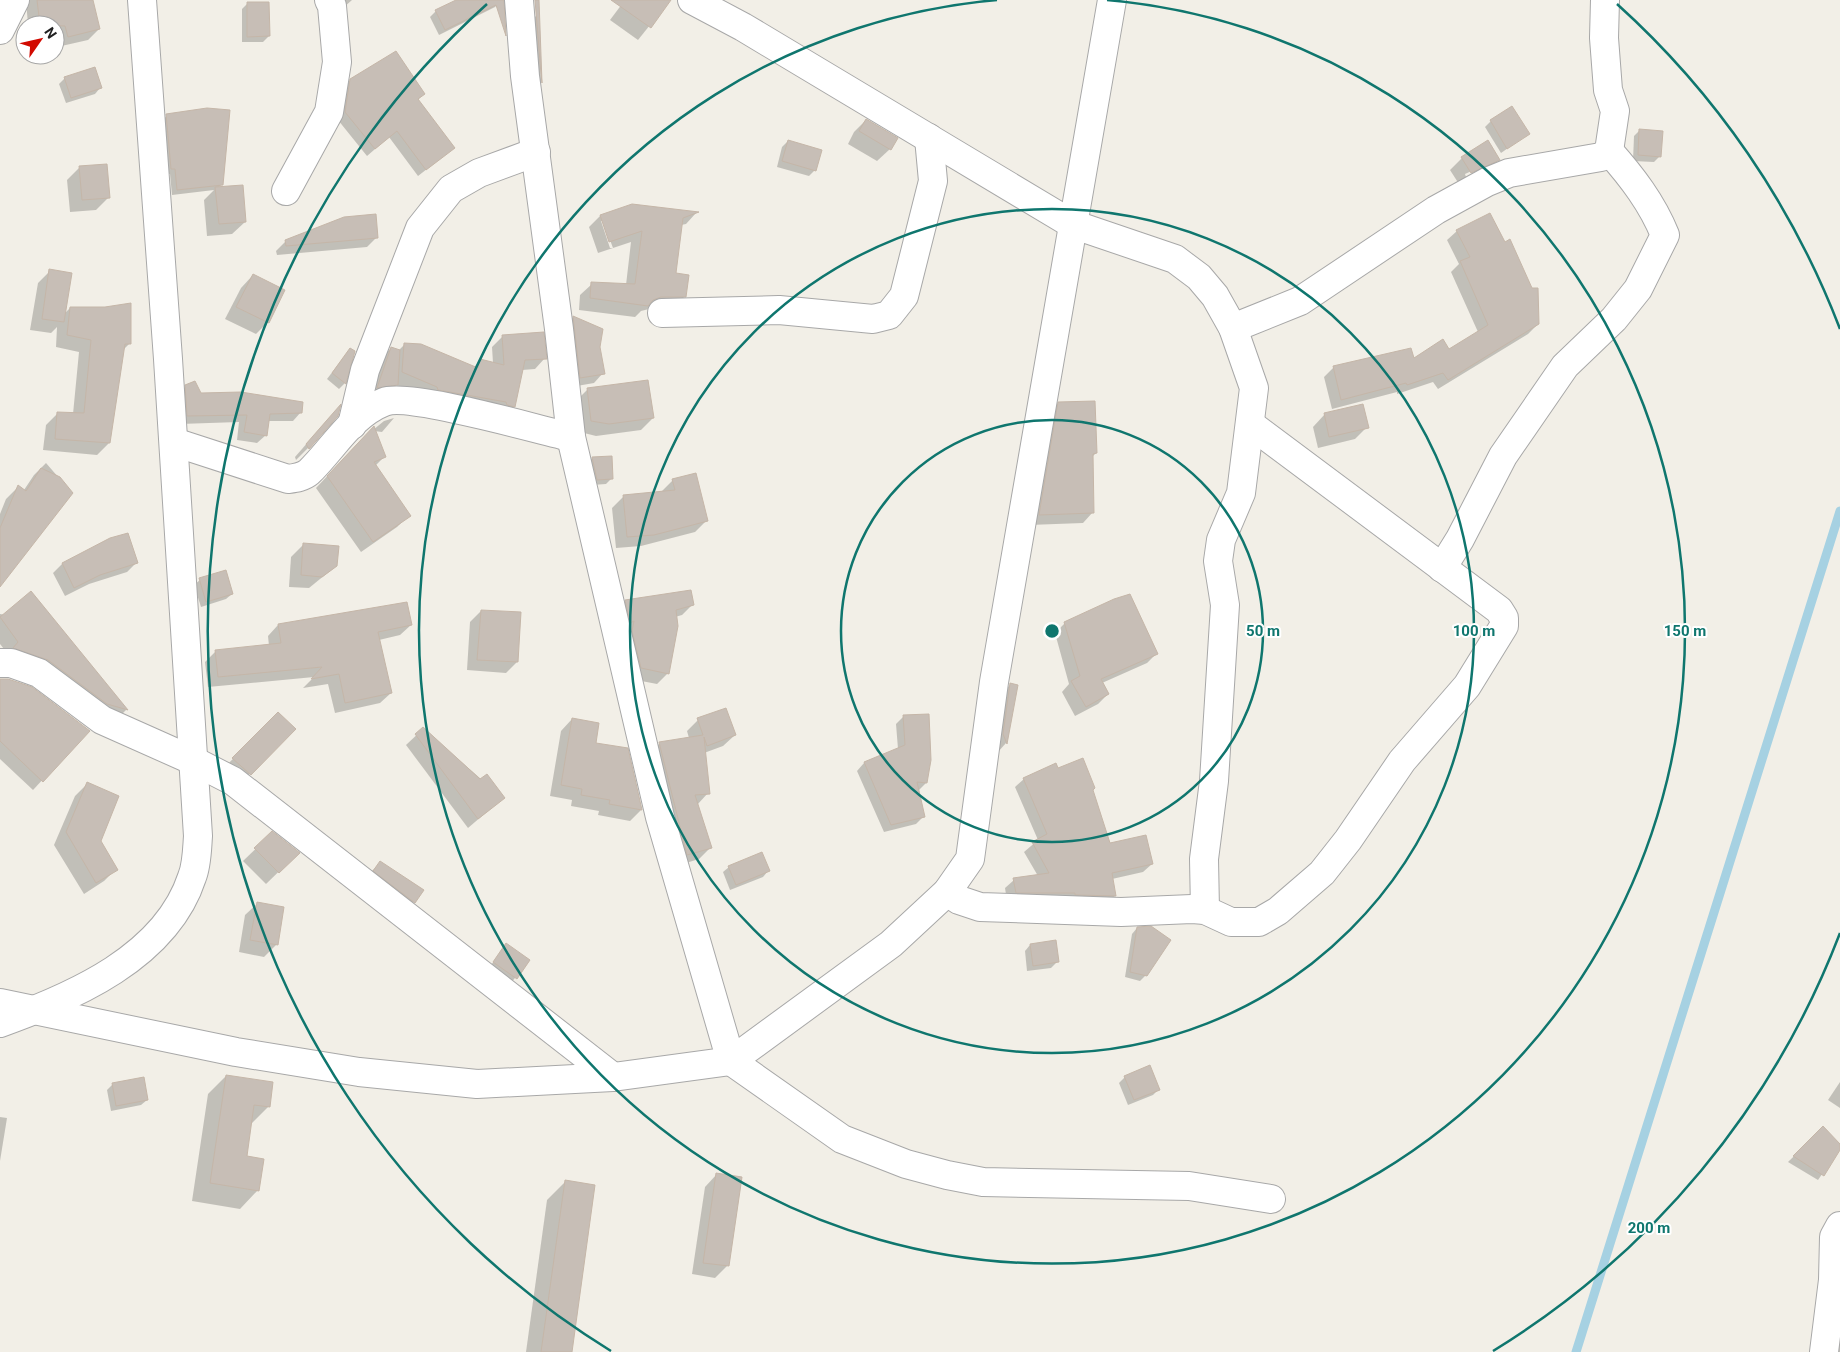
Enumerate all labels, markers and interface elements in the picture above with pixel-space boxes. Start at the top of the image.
north arrow [15,15,65,65]
text: N [41,24,60,41]
centre of rings [1043,622,1061,640]
text: 50 m [1246,622,1280,640]
text: 100 m [1453,622,1495,640]
text: 150 m [1664,622,1706,640]
text: 200 m [1628,1219,1670,1237]

